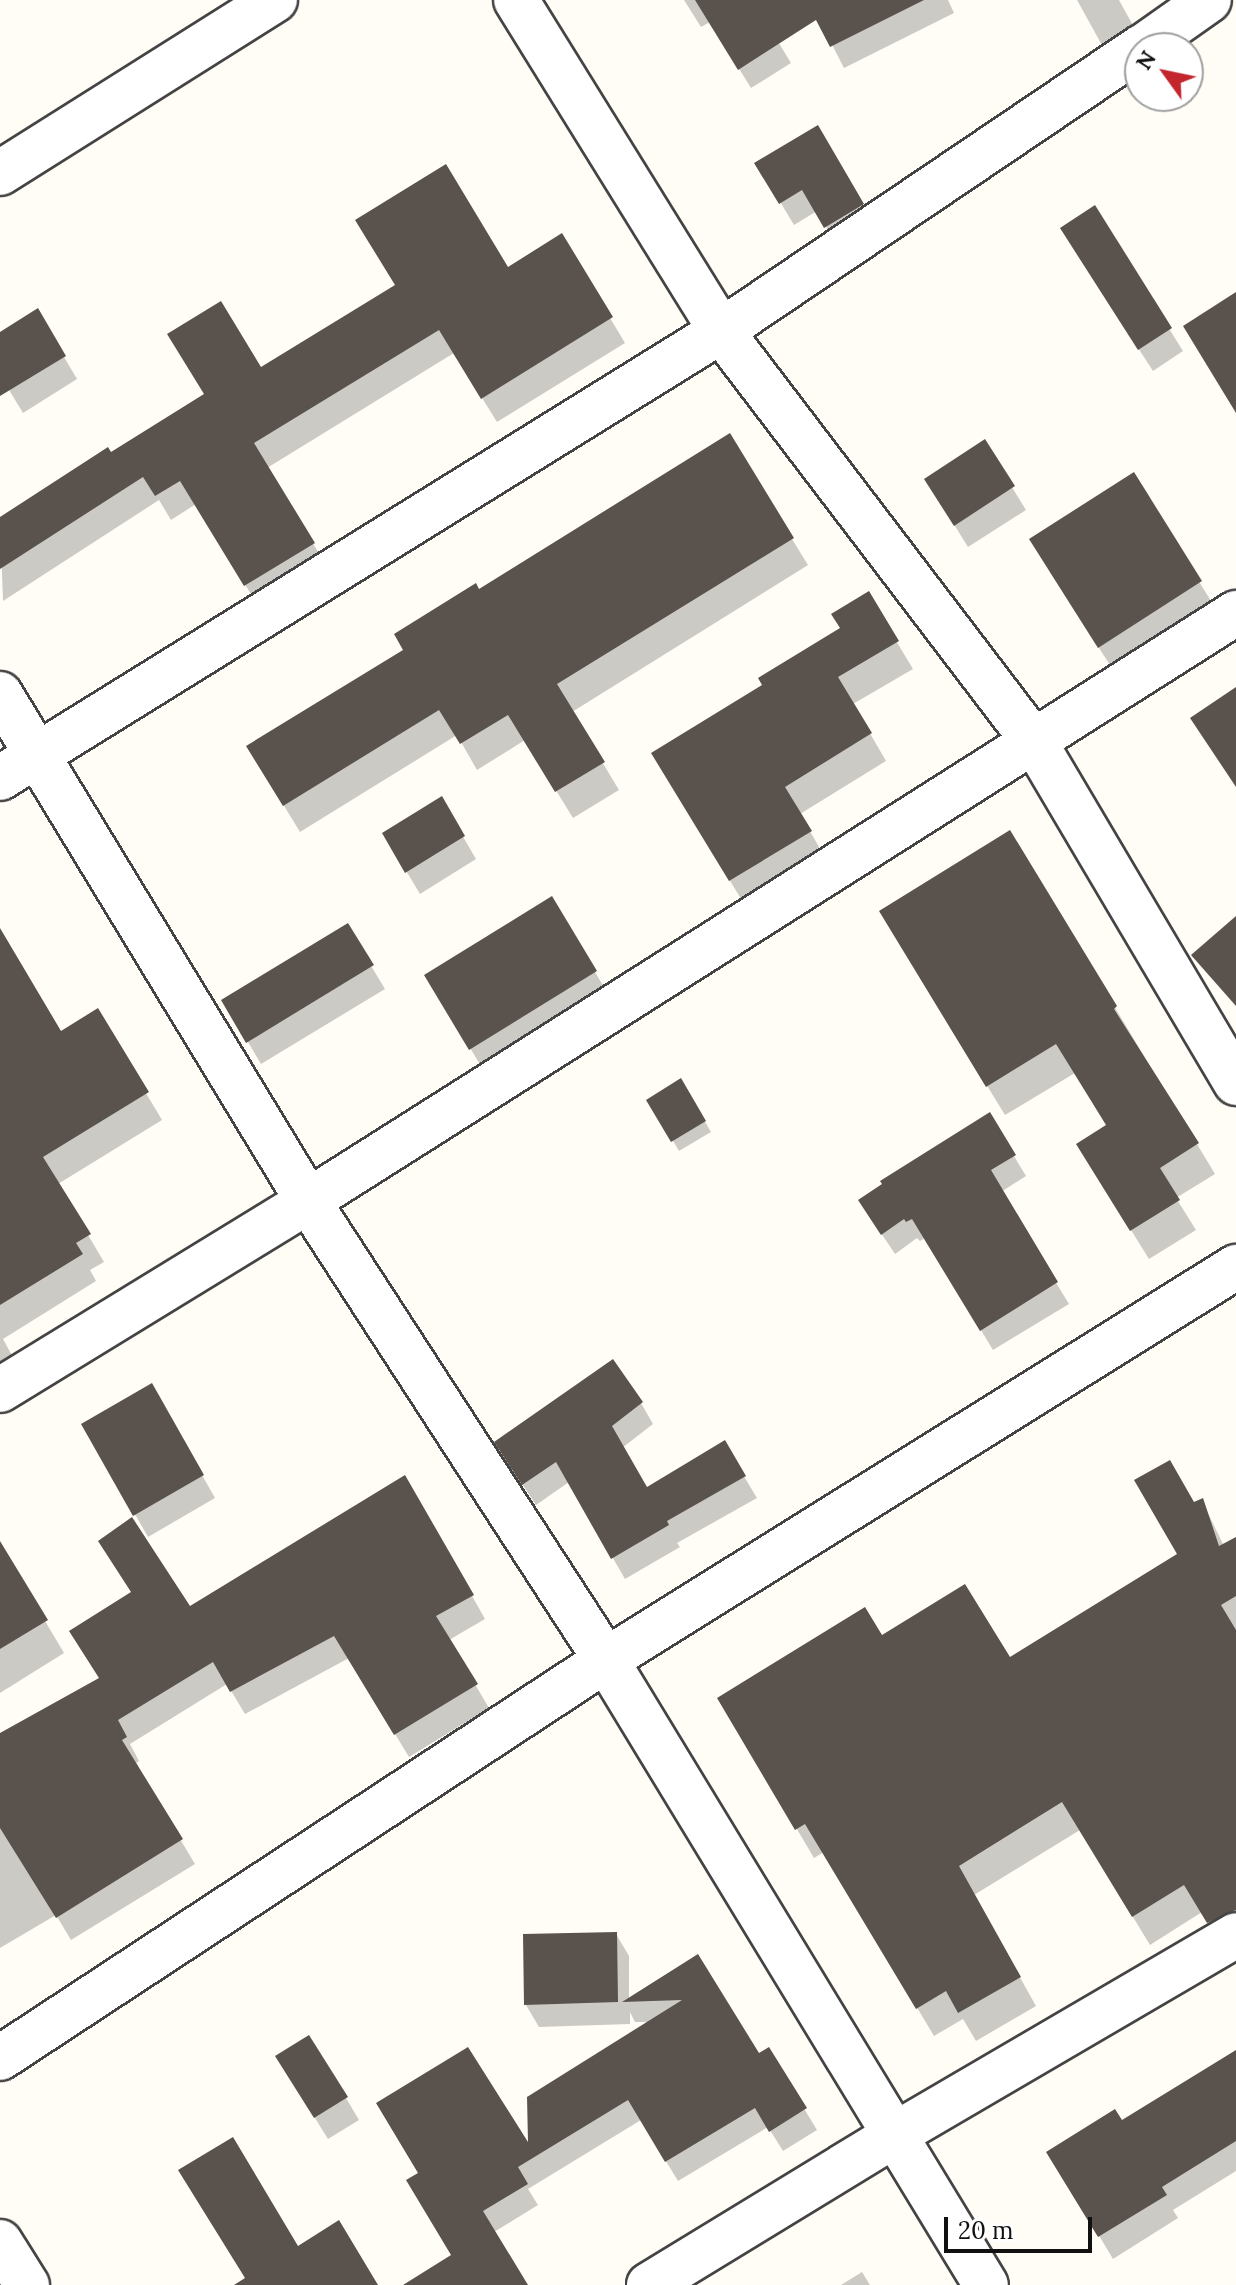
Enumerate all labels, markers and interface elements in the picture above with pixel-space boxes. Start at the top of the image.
north arrow [1124,32,1204,112]
text: N [1129,45,1162,75]
scale bar [948,2201,1096,2251]
text: 20 m [958,2215,1014,2246]

